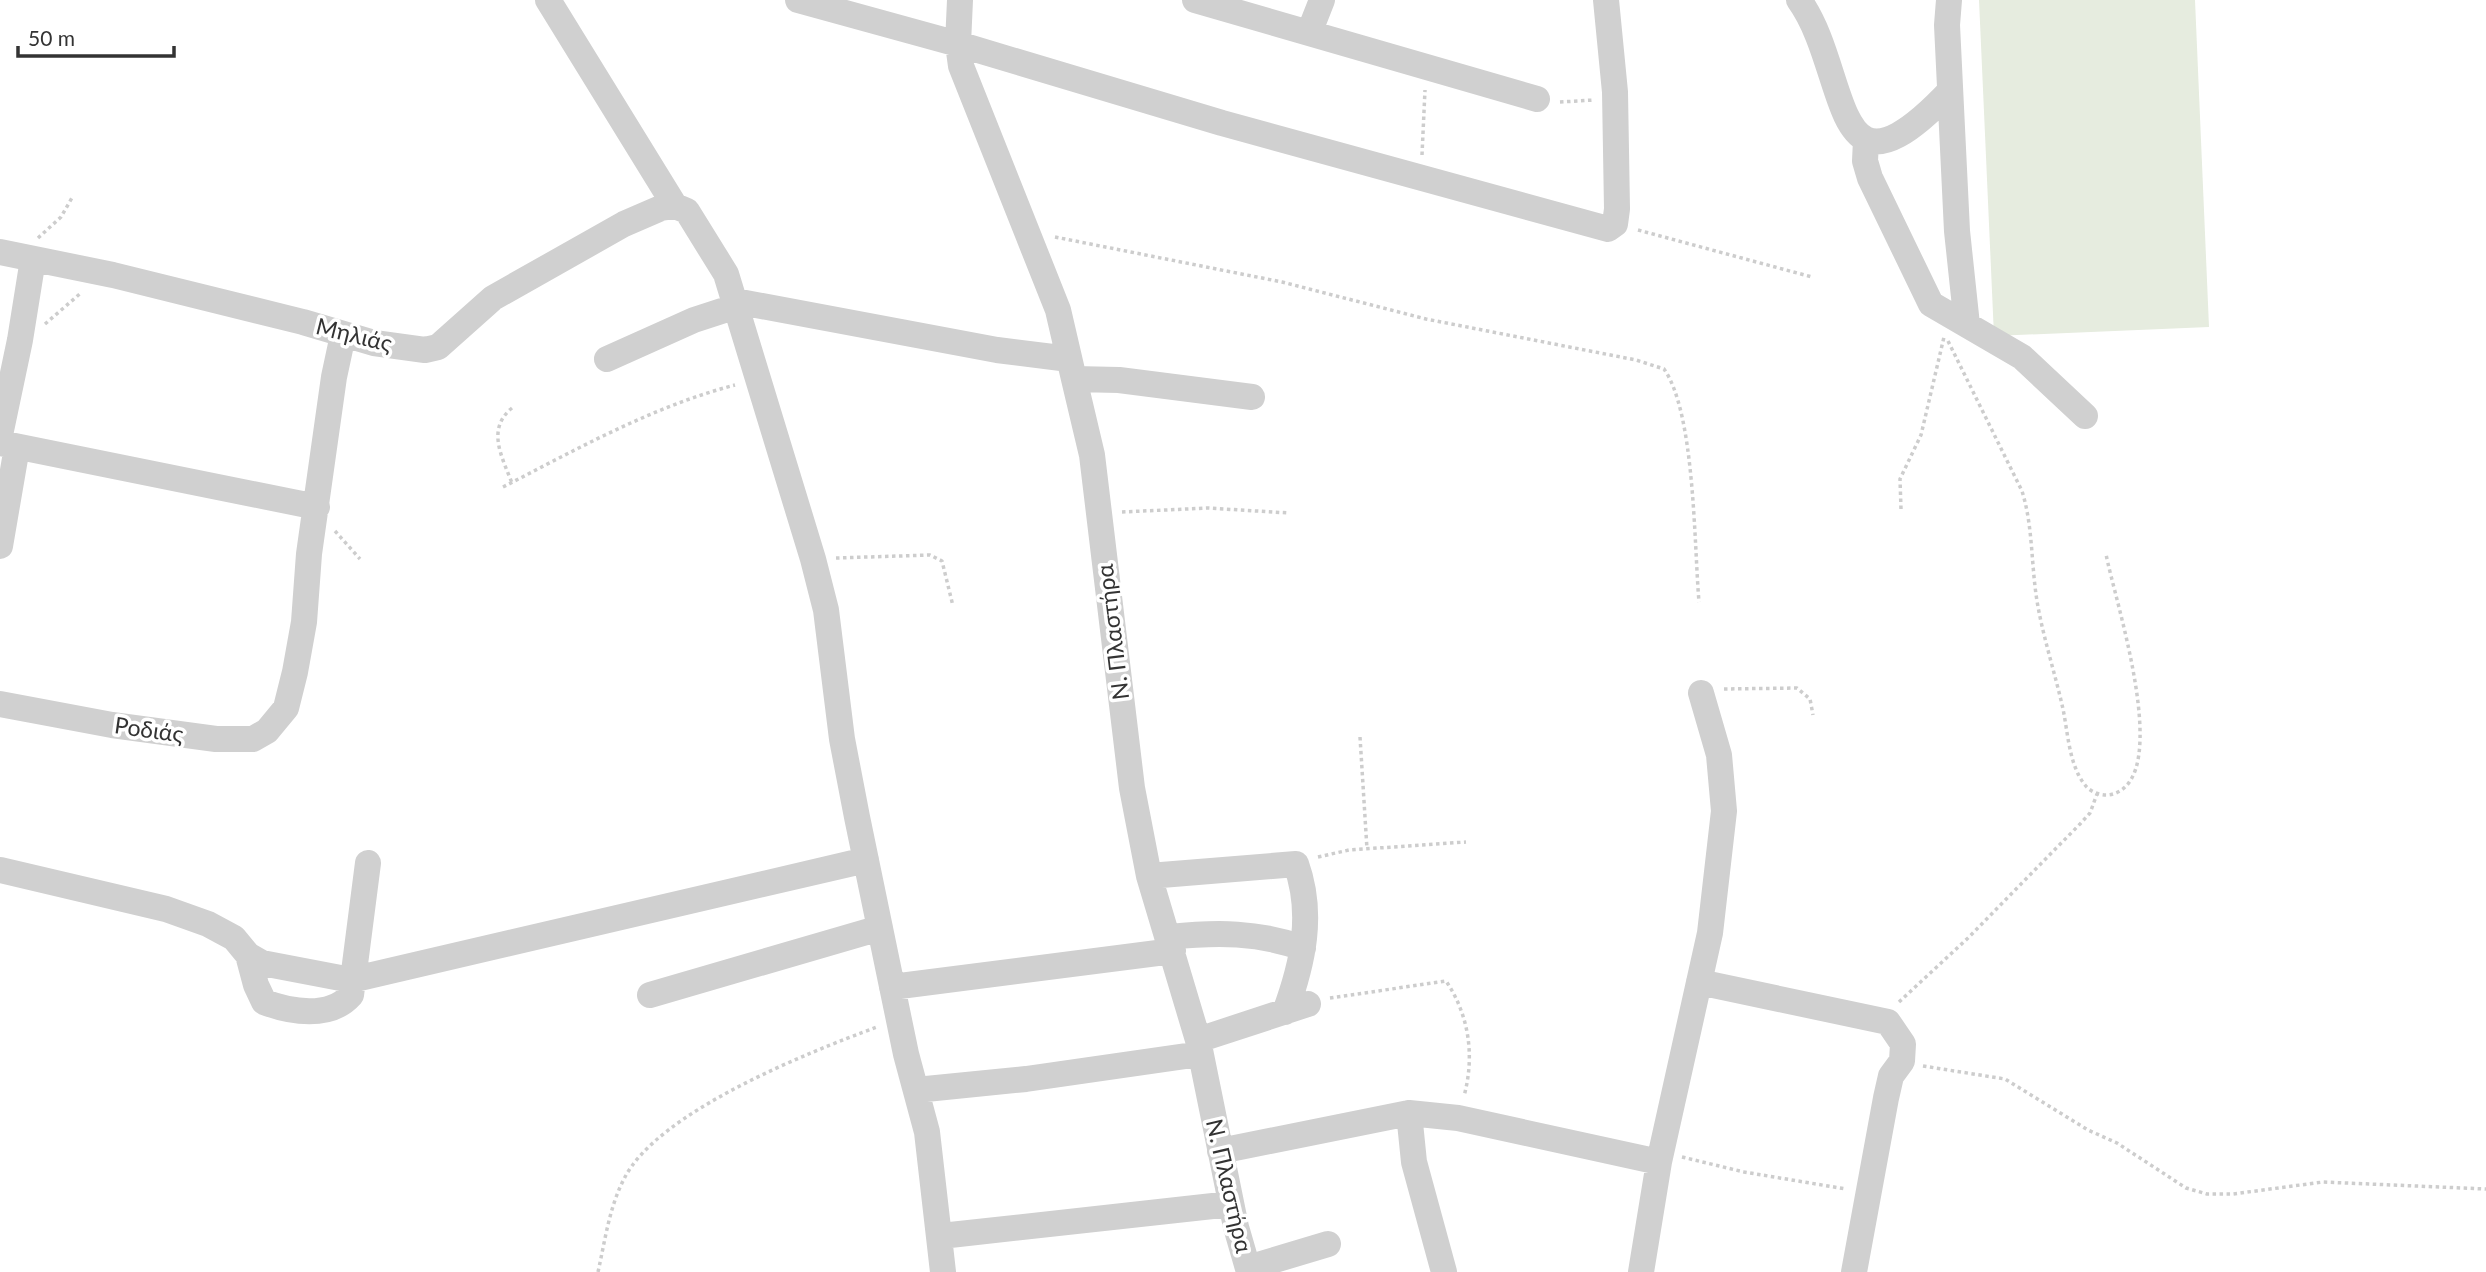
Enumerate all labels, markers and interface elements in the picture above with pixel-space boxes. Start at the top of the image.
scale bar [18,14,173,58]
text: 50 m [28,25,75,50]
street label: Μηλιάς [313,311,395,357]
street label: Ν. Πλαστήρα [1090,562,1134,701]
street label: Ροδιάς [113,710,186,748]
street label: Ν. Πλαστήρα [1201,1116,1259,1256]

